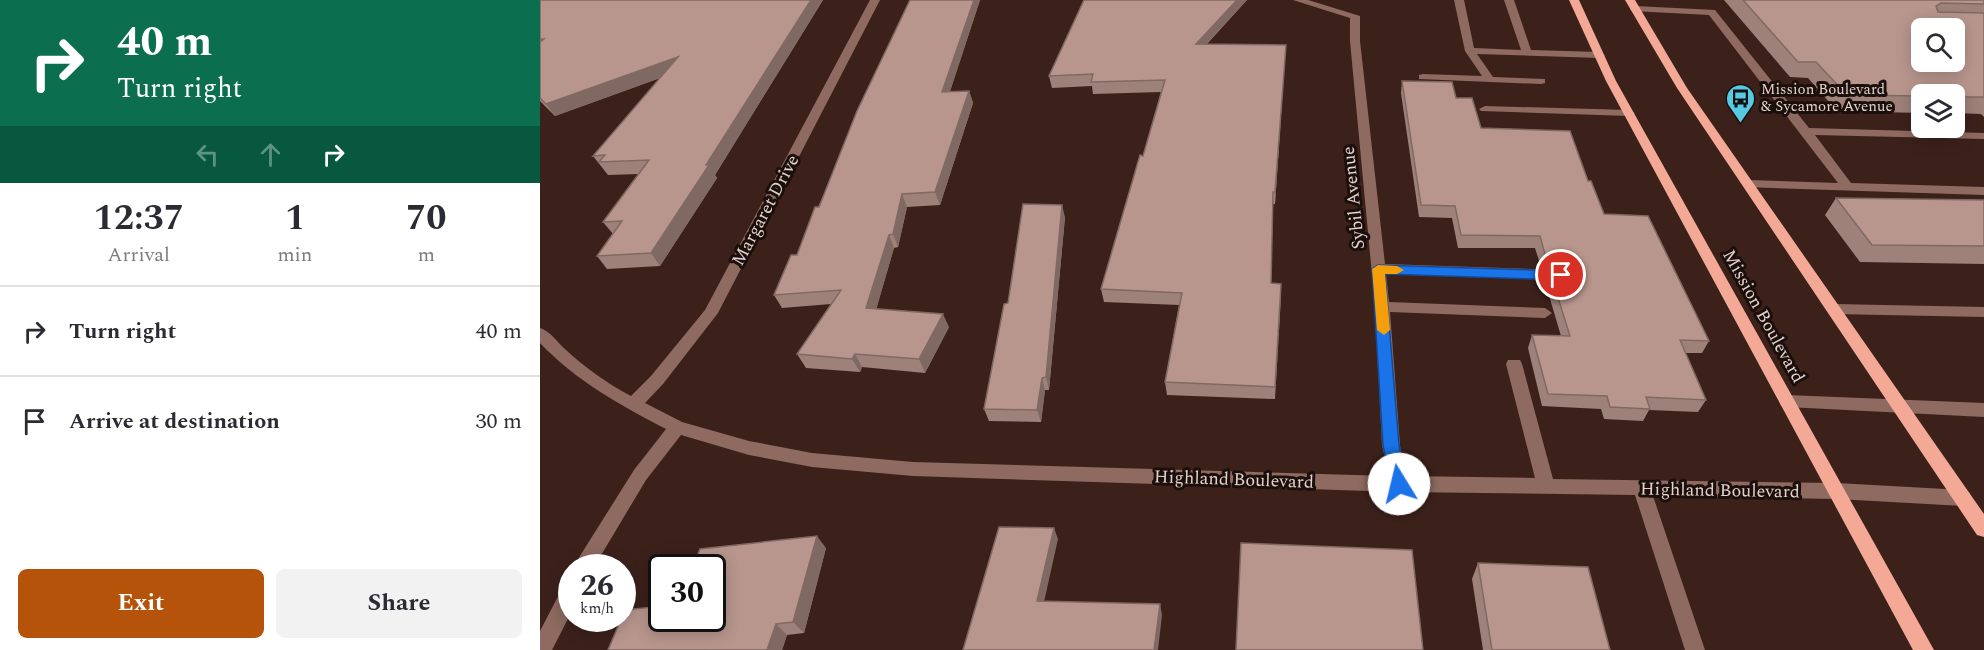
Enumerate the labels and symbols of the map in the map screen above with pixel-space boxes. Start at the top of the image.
place label: Mission Boulevard & Sycamore Avenue [1761,78,1893,118]
bus stop icon: Mission Boulevard & Sycamore Avenue [1724,82,1756,124]
street label: Sybil Avenue [1335,145,1372,251]
street label: Margaret Drive [725,150,806,271]
street label: Mission Boulevard [1716,244,1812,388]
pin [1535,249,1586,300]
position arrow [1367,452,1431,516]
street label: Highland Boulevard [1154,463,1314,496]
street label: Highland Boulevard [1640,476,1800,505]
speed limit sign: 30 [648,554,726,632]

